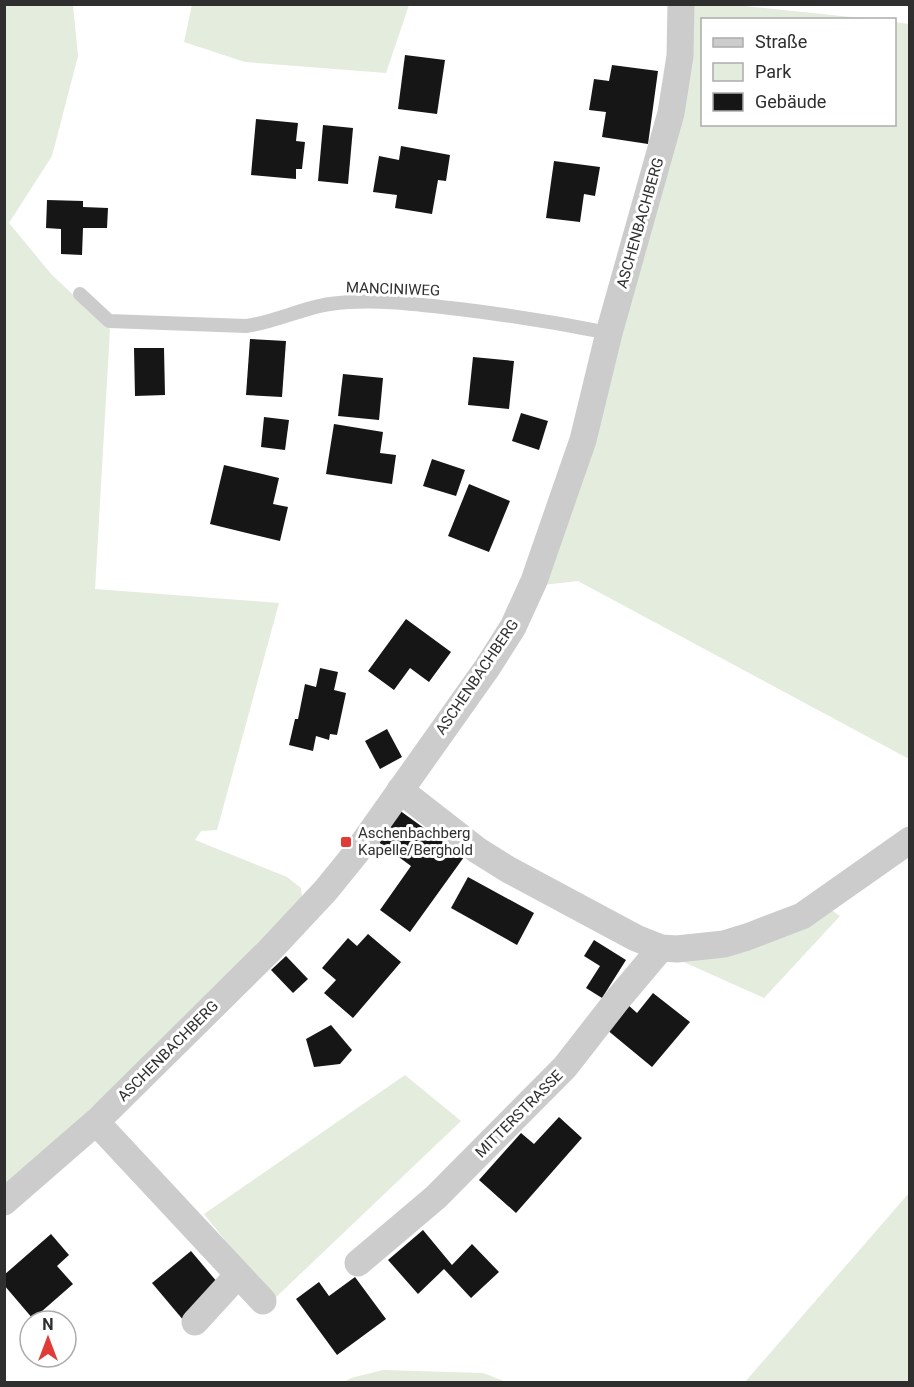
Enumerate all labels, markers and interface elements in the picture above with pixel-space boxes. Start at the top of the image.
legend [701,18,896,126]
text: Straße [755,31,807,52]
text: Park [755,61,792,82]
text: Gebäude [755,91,826,112]
street label: ASCHENBACHBERG [613,156,667,290]
street label: MANCINIWEG [346,278,440,300]
street label: ASCHENBACHBERG [432,616,522,738]
place label: Aschenbachberg Kapelle/Berghold [358,824,473,859]
marker: Aschenbachberg Kapelle/Berghold [339,835,353,849]
street label: ASCHENBACHBERG [114,997,222,1105]
street label: MITTERSTRASSE [472,1066,567,1161]
north arrow [18,1309,78,1369]
text: N [42,1315,54,1334]

